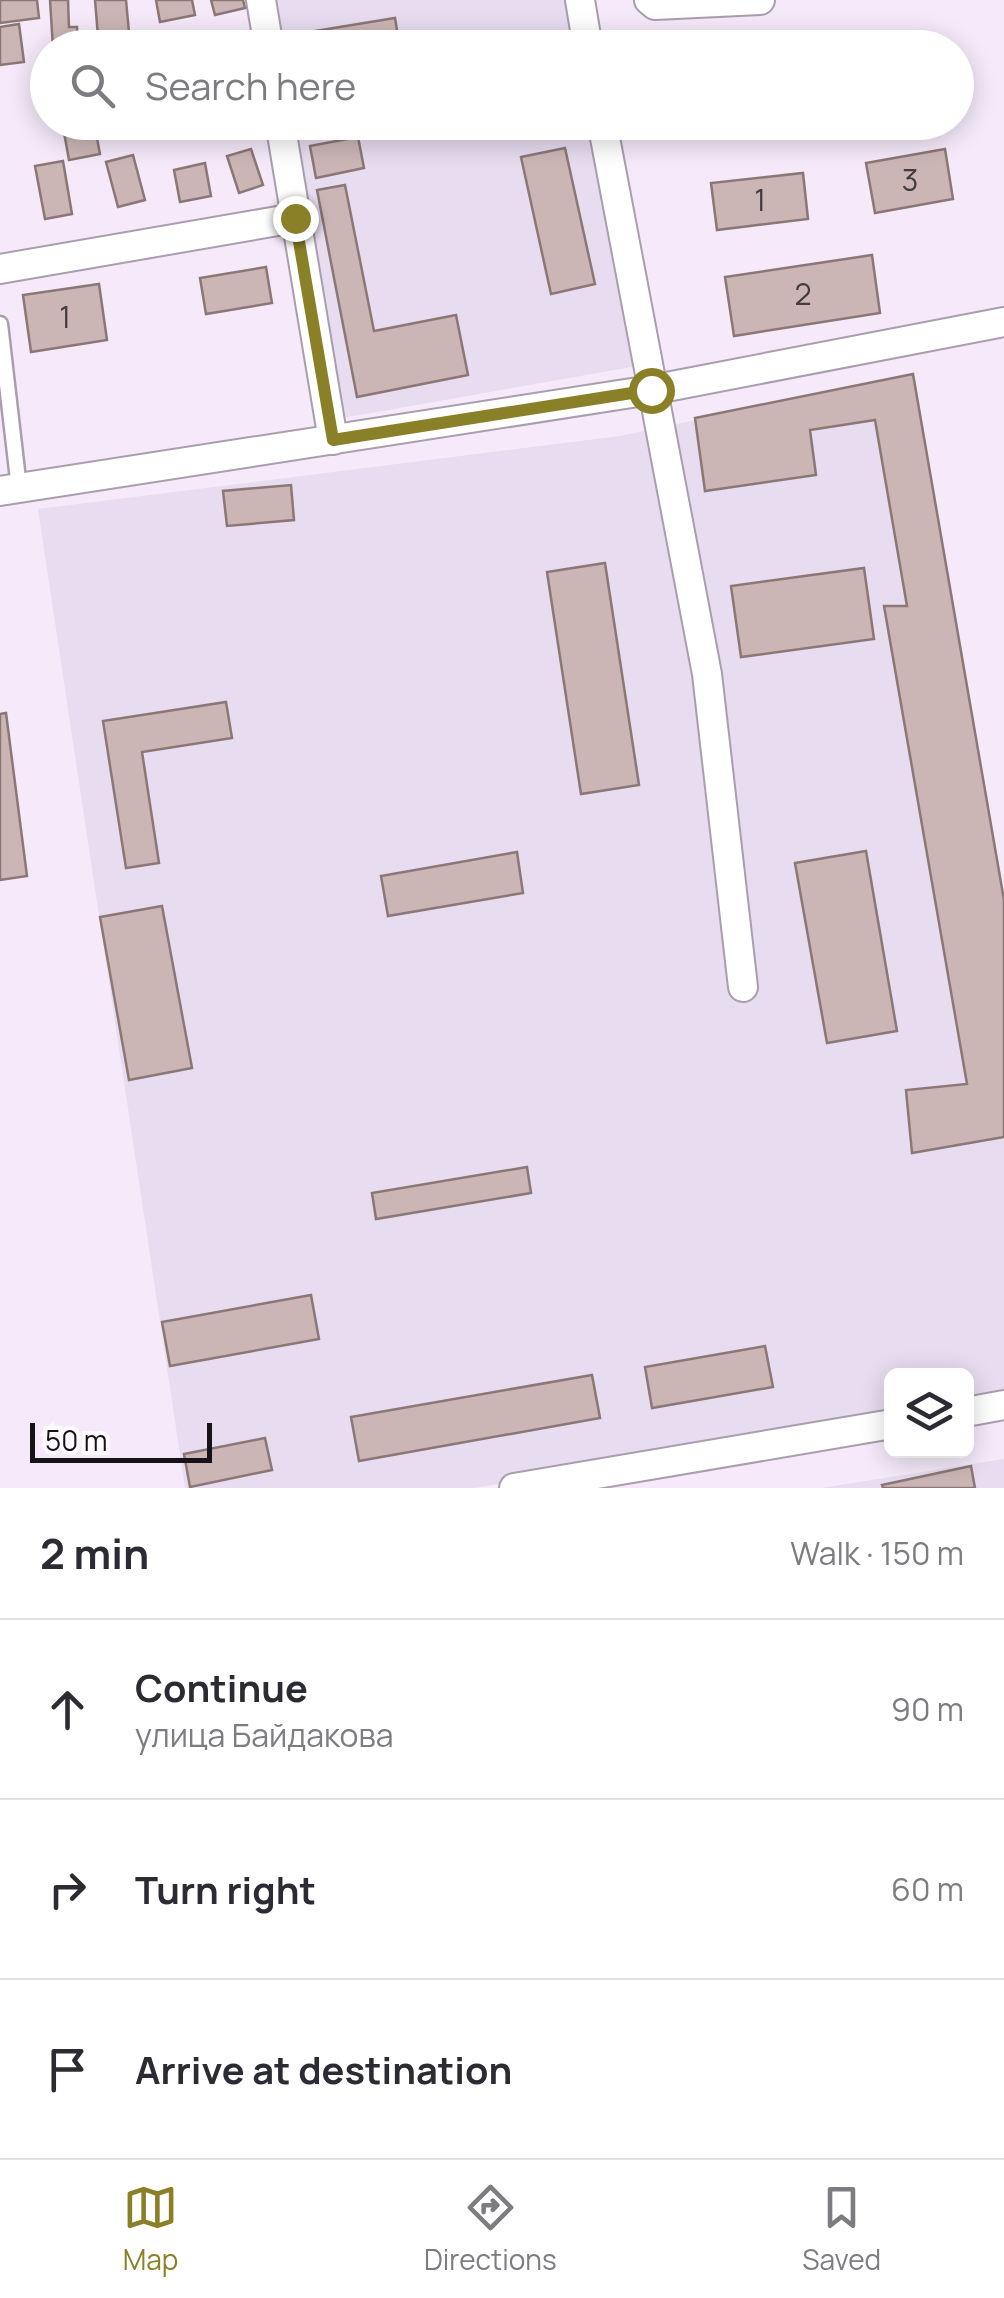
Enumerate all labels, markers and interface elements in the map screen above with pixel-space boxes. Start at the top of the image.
search box [30,30,974,140]
icon: search [65,58,120,113]
text: Search here [145,59,356,111]
house number: 3 [902,159,918,200]
house number: 1 [754,179,766,220]
route end [273,196,319,242]
house number: 2 [794,273,812,314]
house number: 1 [59,296,71,337]
route start [629,368,675,414]
map controls [884,1368,974,1458]
button: layers [884,1368,974,1458]
scale bar [30,1418,212,1462]
text: 50 m [45,1421,108,1459]
text: 2 min [40,1524,149,1582]
text: Walk · 150 m [790,1531,964,1575]
text: Continue [135,1661,308,1713]
icon: ahead [40,1682,95,1737]
text: 90 m [891,1687,964,1731]
text: улица Байдакова [135,1713,393,1757]
icon: right [40,1862,95,1917]
text: Turn right [135,1863,316,1915]
text: 60 m [891,1867,964,1911]
icon: arrive [40,2042,95,2097]
text: Arrive at destination [135,2043,512,2095]
tab: Map [123,2180,178,2278]
tab: Directions [424,2180,557,2278]
tab: Saved [802,2180,881,2278]

